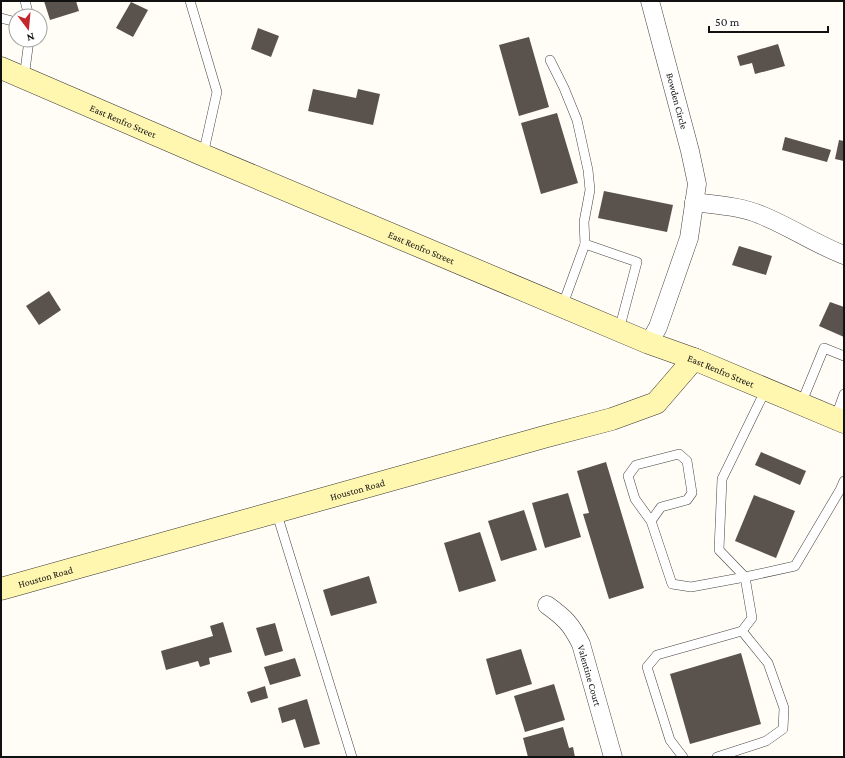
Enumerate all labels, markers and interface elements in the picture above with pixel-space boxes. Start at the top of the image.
north arrow [8,8,48,48]
scale bar [709,8,828,34]
text: 50 m [715,15,740,29]
text: N [25,31,36,45]
street label: Bowden Circle [664,72,690,131]
street label: East Renfro Street [88,102,159,140]
street label: East Renfro Street [387,228,457,266]
street label: East Renfro Street [686,352,757,389]
street label: Houston Road [329,476,387,502]
street label: Houston Road [17,563,75,590]
street label: Valentine Court [576,644,604,708]

